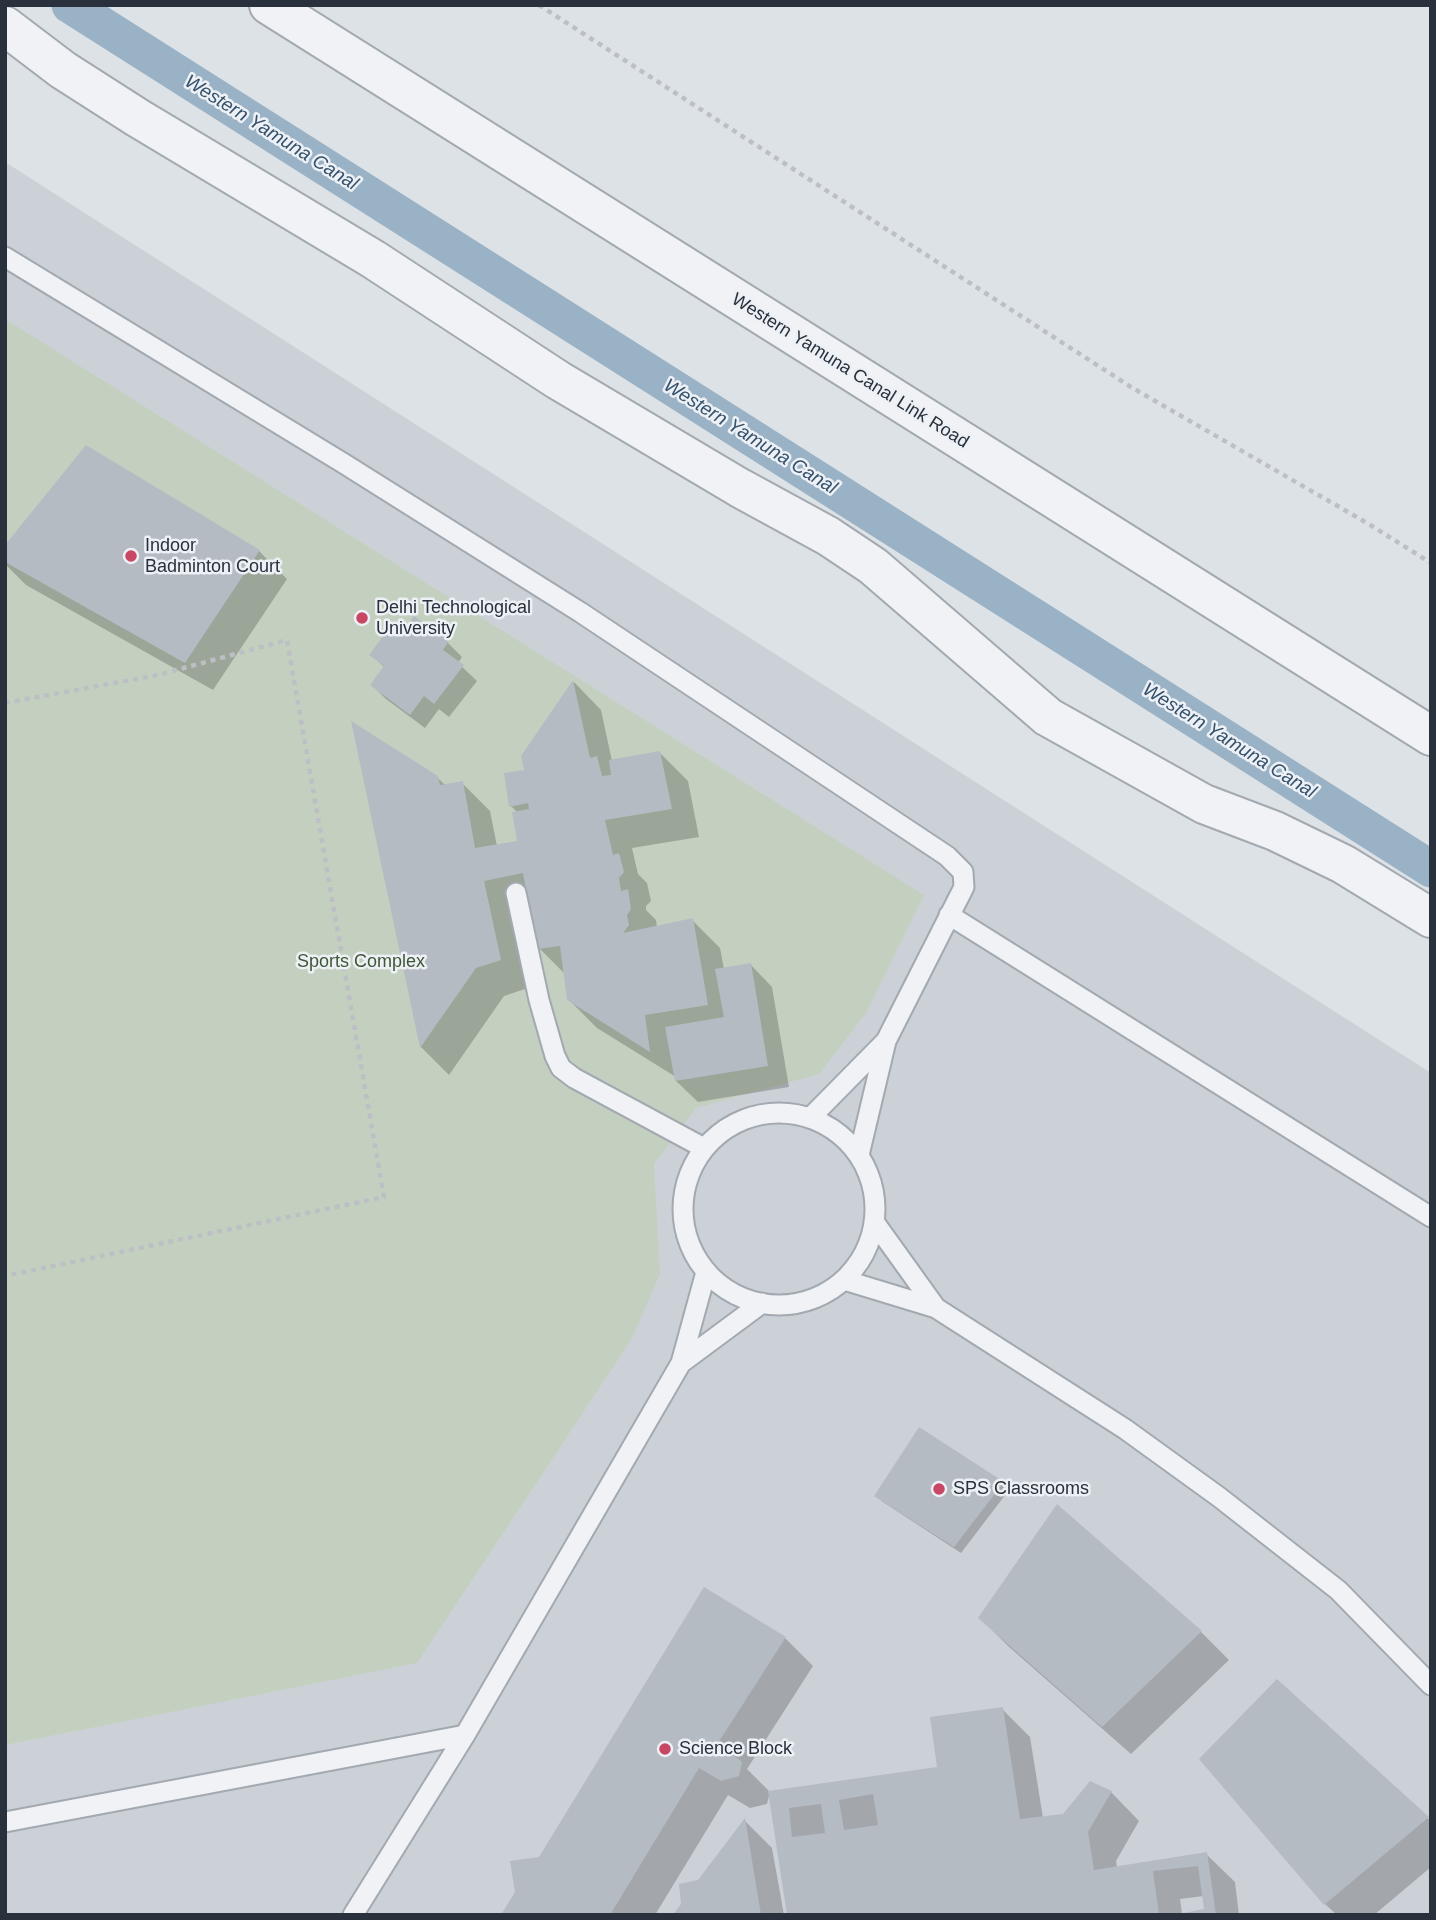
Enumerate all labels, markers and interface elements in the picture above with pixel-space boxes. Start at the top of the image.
water label: Western Yamuna Canal [180,70,362,196]
street label: Western Yamuna Canal Link Road [727,289,973,453]
water label: Western Yamuna Canal [659,374,841,500]
place label: Indoor Badminton Court [145,535,280,578]
marker: Indoor Badminton Court [123,548,139,564]
place label: Delhi Technological University [376,597,531,640]
marker: Delhi Technological University [354,610,370,626]
water label: Western Yamuna Canal [1138,678,1320,804]
park label: Sports Complex [297,951,425,973]
place label: SPS Classrooms [953,1478,1089,1500]
marker: SPS Classrooms [931,1481,947,1497]
place label: Science Block [679,1738,792,1760]
marker: Science Block [657,1741,673,1757]

